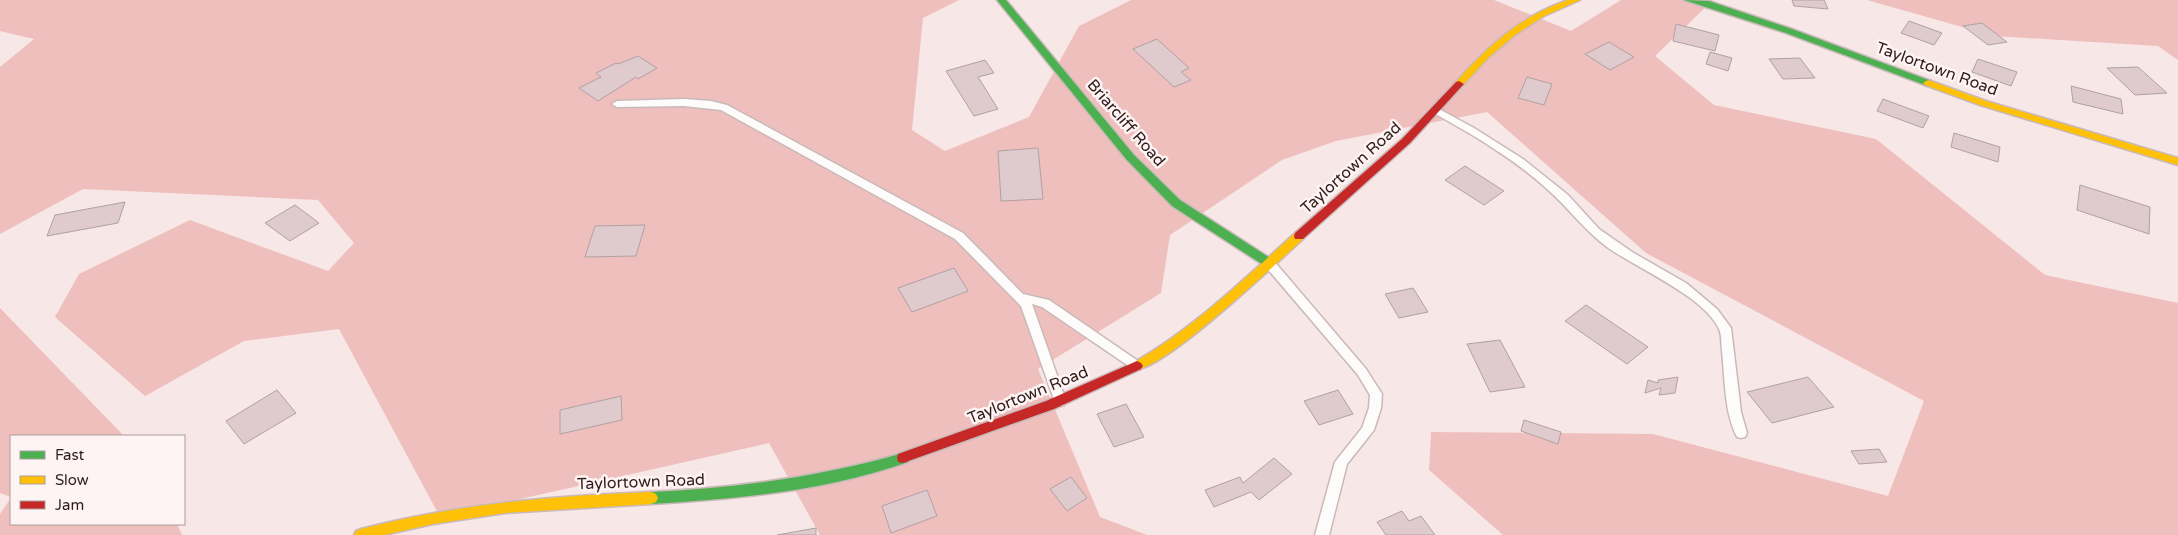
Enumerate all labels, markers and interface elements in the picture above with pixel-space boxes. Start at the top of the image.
street label: Taylortown Road [1873,38,2001,100]
street label: Briarcliff Road [1083,75,1169,171]
street label: Taylortown Road [1297,118,1405,218]
street label: Taylortown Road [965,362,1091,428]
legend [10,435,185,525]
text: Fast [55,446,85,464]
street label: Taylortown Road [577,470,705,494]
text: Slow [55,471,89,489]
text: Jam [55,496,84,514]

